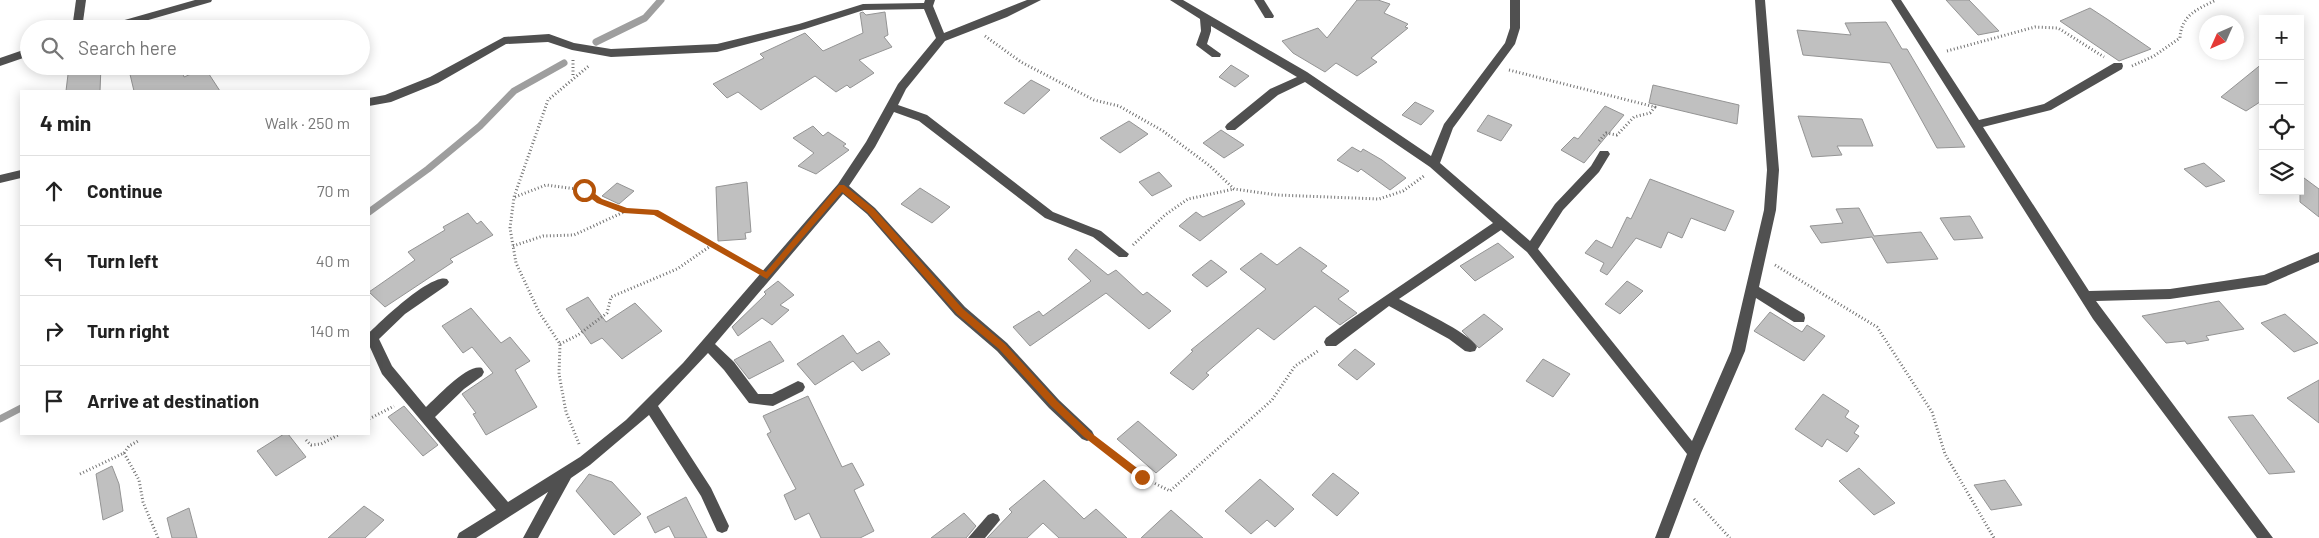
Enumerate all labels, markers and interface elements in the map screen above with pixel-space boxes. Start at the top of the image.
north arrow [2199,15,2244,60]
map controls [2259,15,2304,195]
button: + [2259,15,2304,60]
search box [20,20,370,75]
icon: search [38,34,66,62]
text: Search here [78,36,177,59]
button: − [2259,60,2304,105]
button: locate [2259,105,2304,150]
text: 4 min [40,110,91,135]
text: Walk · 250 m [265,113,350,132]
button: layers [2259,150,2304,195]
icon: ahead [40,177,68,205]
text: Continue [87,179,163,202]
route start [573,179,596,202]
text: 70 m [317,181,350,200]
icon: left [40,247,68,275]
text: Turn left [87,249,158,272]
text: 40 m [316,251,350,270]
icon: right [40,317,68,345]
text: Turn right [87,319,169,342]
text: 140 m [310,321,350,340]
icon: arrive [40,387,68,415]
text: Arrive at destination [87,389,259,412]
route end [1131,466,1154,489]

